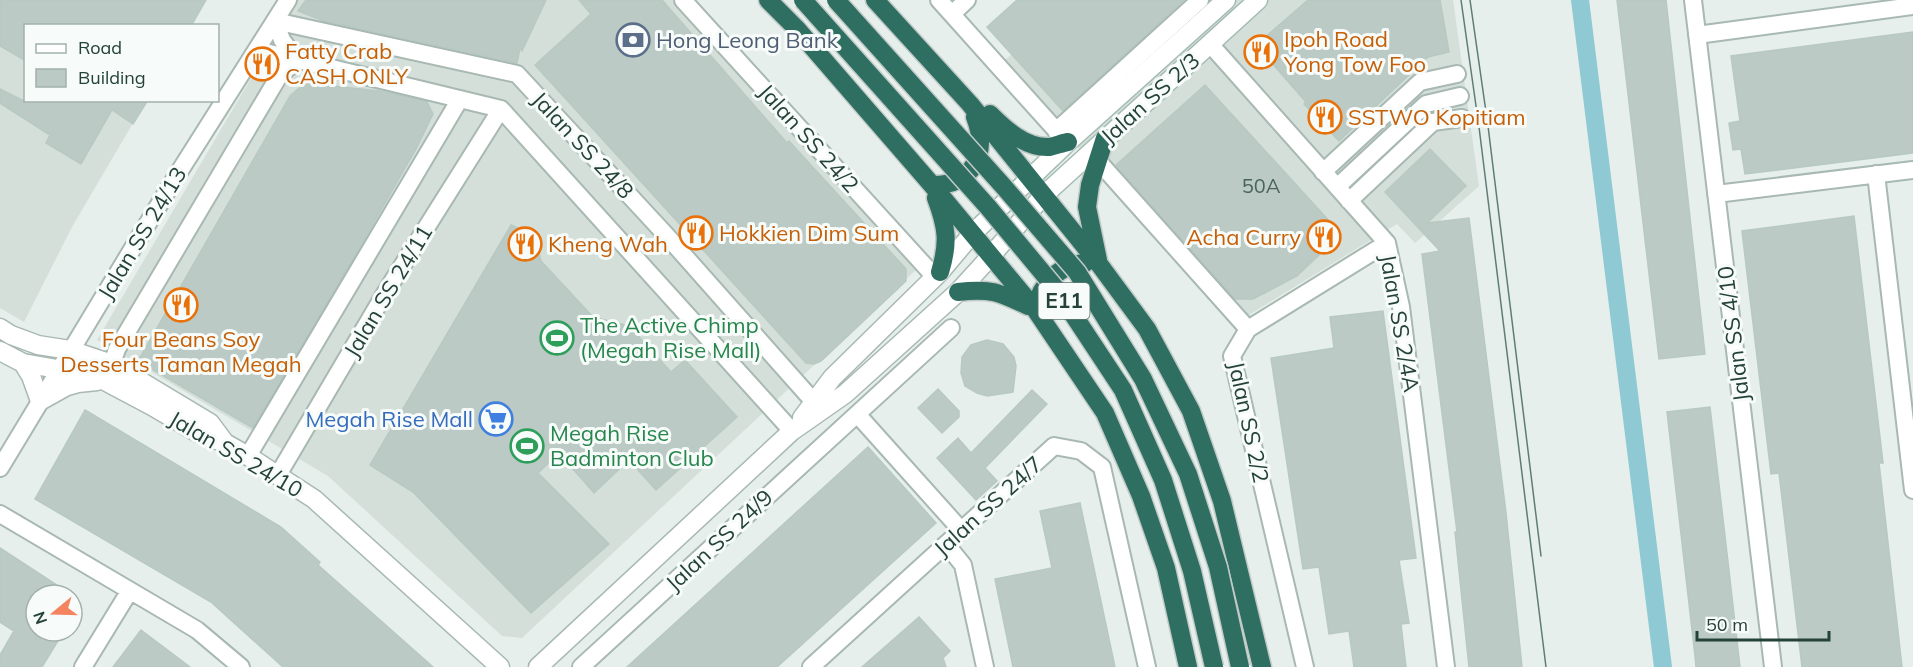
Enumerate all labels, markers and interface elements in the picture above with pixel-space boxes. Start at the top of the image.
bank icon: Hong Leong Bank [615,22,651,58]
legend [24,24,219,102]
place label: Ipoh Road Yong Tow Foo [1283,25,1426,78]
place label: Hong Leong Bank [656,26,839,54]
restaurant icon: Ipoh Road Yong Tow Foo [1243,34,1279,70]
text: Road [78,36,122,59]
place label: Fatty Crab CASH ONLY [285,37,409,90]
restaurant icon: Fatty Crab CASH ONLY [244,46,280,82]
street label: Jalan SS 2/3 [1095,46,1205,150]
text: Building [78,66,146,89]
street label: Jalan SS 24/2 [753,78,865,198]
street label: Jalan SS 24/8 [526,86,640,204]
restaurant icon: SSTWO Kopitiam [1307,99,1343,135]
place label: SSTWO Kopitiam [1348,103,1526,131]
street label: Jalan SS 24/13 [91,162,193,304]
house number: 50A [1242,173,1281,198]
restaurant icon: Hokkien Dim Sum [678,215,714,251]
place label: Hokkien Dim Sum [719,219,899,247]
restaurant icon: Acha Curry [1306,219,1342,255]
street label: Jalan SS 24/11 [337,220,439,362]
place label: Acha Curry [1186,223,1301,251]
restaurant icon: Kheng Wah [507,226,543,262]
place label: Kheng Wah [548,230,668,258]
street label: Jalan SS 2/4A [1374,252,1426,394]
street label: Jalan SS 4/10 [1711,265,1755,403]
road number: E11 [1038,283,1090,319]
restaurant icon: Four Beans Soy Desserts Taman Megah [163,287,199,323]
place label: The Active Chimp (Megah Rise Mall) [580,311,762,364]
sports icon: The Active Chimp (Megah Rise Mall) [539,320,575,356]
place label: Four Beans Soy Desserts Taman Megah [60,325,302,378]
street label: Jalan SS 2/2 [1222,359,1276,485]
supermarket icon: Megah Rise Mall [478,401,514,437]
street label: Jalan SS 24/10 [164,404,308,504]
place label: Megah Rise Mall [305,405,473,433]
place label: Megah Rise Badminton Club [550,419,714,472]
sports icon: Megah Rise Badminton Club [509,428,545,464]
street label: Jalan SS 24/7 [928,450,1048,562]
street label: Jalan SS 24/9 [660,483,778,597]
north arrow [24,583,84,643]
scale bar [1697,604,1829,642]
text: N [28,609,51,627]
text: 50 m [1706,613,1748,636]

